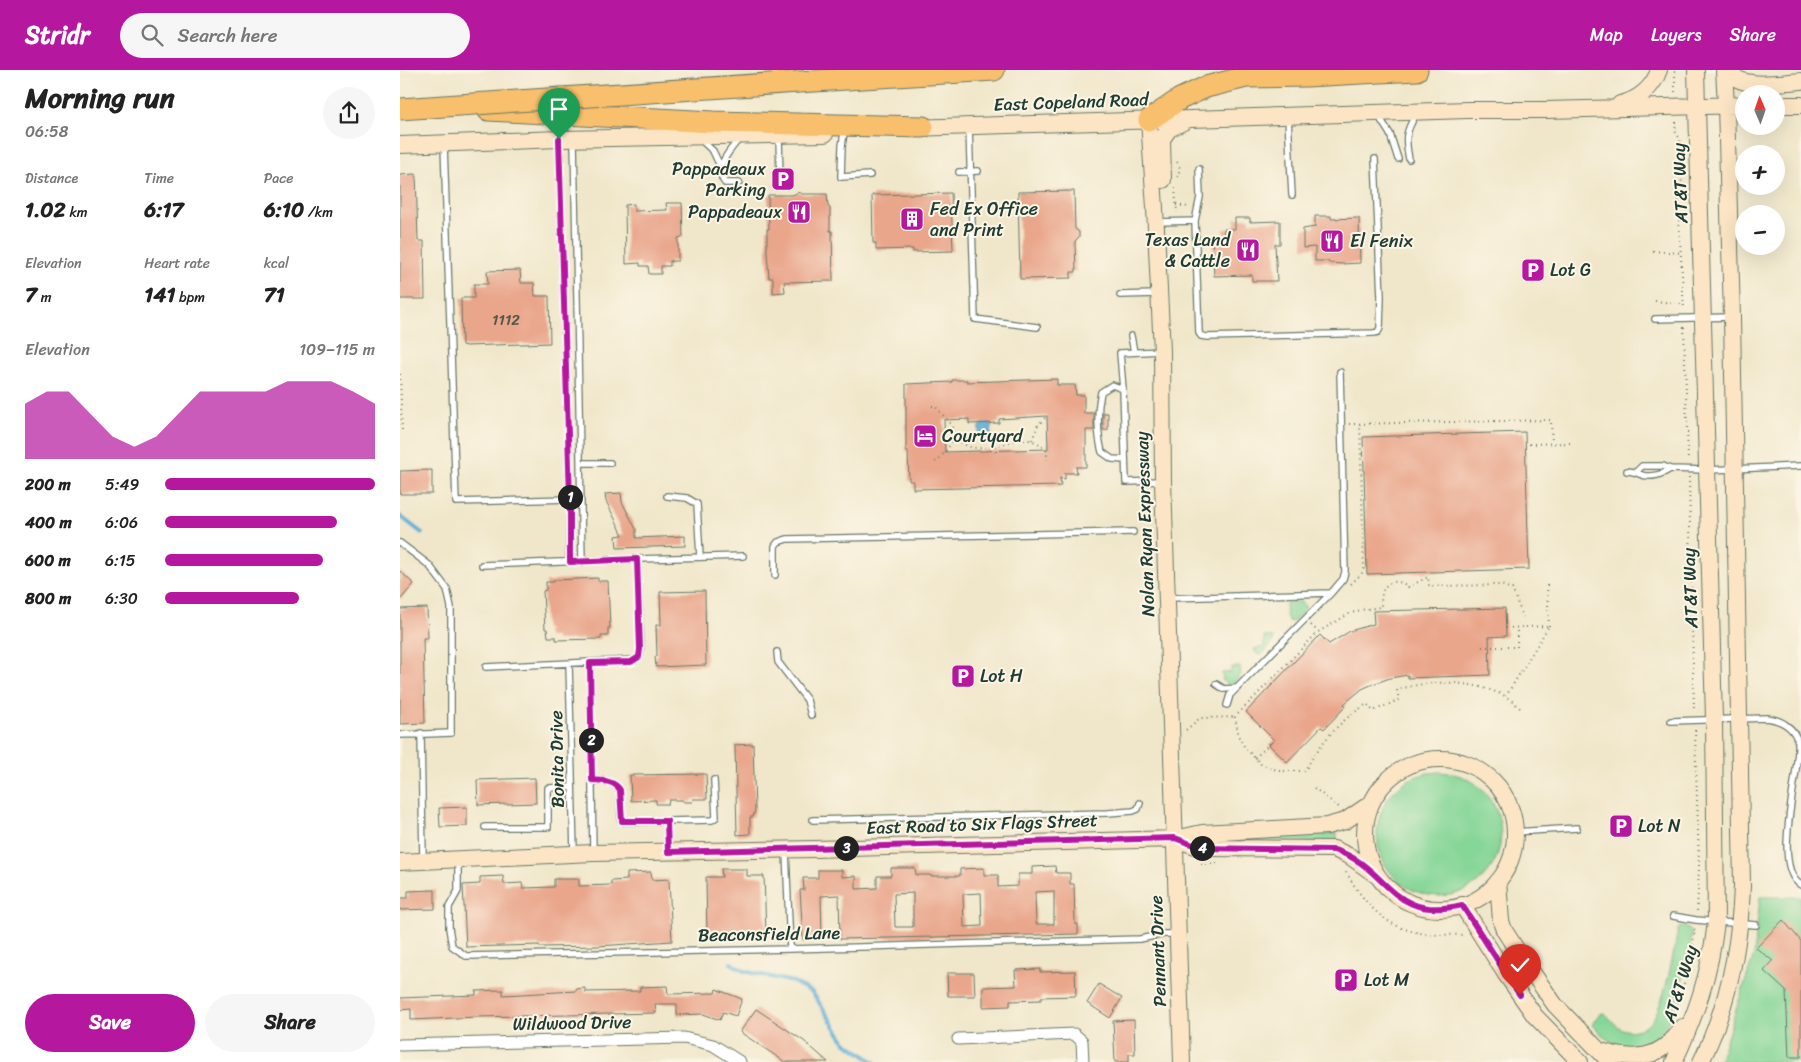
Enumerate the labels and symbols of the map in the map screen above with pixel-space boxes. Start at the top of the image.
street label: East Copeland Road [993,83,1151,121]
north arrow [1735,85,1785,135]
pin [538,88,580,139]
street label: AT&T Way [1663,142,1697,225]
place label: Pappadeaux Parking [672,153,767,206]
parking icon: Pappadeaux Parking [770,166,796,192]
place label: Fed Ex Office and Print [930,193,1038,246]
place label: Pappadeaux [688,196,783,228]
restaurant icon: Pappadeaux [786,199,812,225]
building icon: Fed Ex Office and Print [899,206,925,232]
place label: Texas Land & Cattle [1145,224,1232,277]
place label: El Fenix [1350,225,1414,257]
restaurant icon: El Fenix [1319,228,1345,254]
restaurant icon: Texas Land & Cattle [1235,237,1261,263]
place label: Lot G [1550,254,1591,286]
parking icon: Lot G [1520,257,1546,283]
house number: 1112 [492,307,520,333]
place label: Courtyard [942,420,1024,452]
hotel icon: Courtyard [912,423,938,449]
street label: Nolan Ryan Expressway [1126,430,1164,617]
pin: 1 [558,484,582,510]
street label: AT&T Way [1673,547,1707,630]
place label: Lot H [980,660,1023,692]
parking icon: Lot H [950,663,976,689]
street label: Bonita Drive [540,710,574,808]
pin: 2 [578,728,604,752]
street label: East Road to Six Flags Street [866,804,1098,844]
place label: Lot N [1638,810,1681,842]
parking icon: Lot N [1608,813,1634,839]
pin: 3 [834,836,858,860]
pin: 4 [1190,836,1214,860]
street label: Pennant Drive [1140,895,1176,1007]
street label: Beaconsfield Lane [698,917,841,951]
street label: AT&T Way [1653,940,1707,1028]
pin [1499,944,1541,995]
place label: Lot M [1364,964,1410,996]
parking icon: Lot M [1333,967,1359,993]
street label: Wildwood Drive [512,1006,632,1040]

